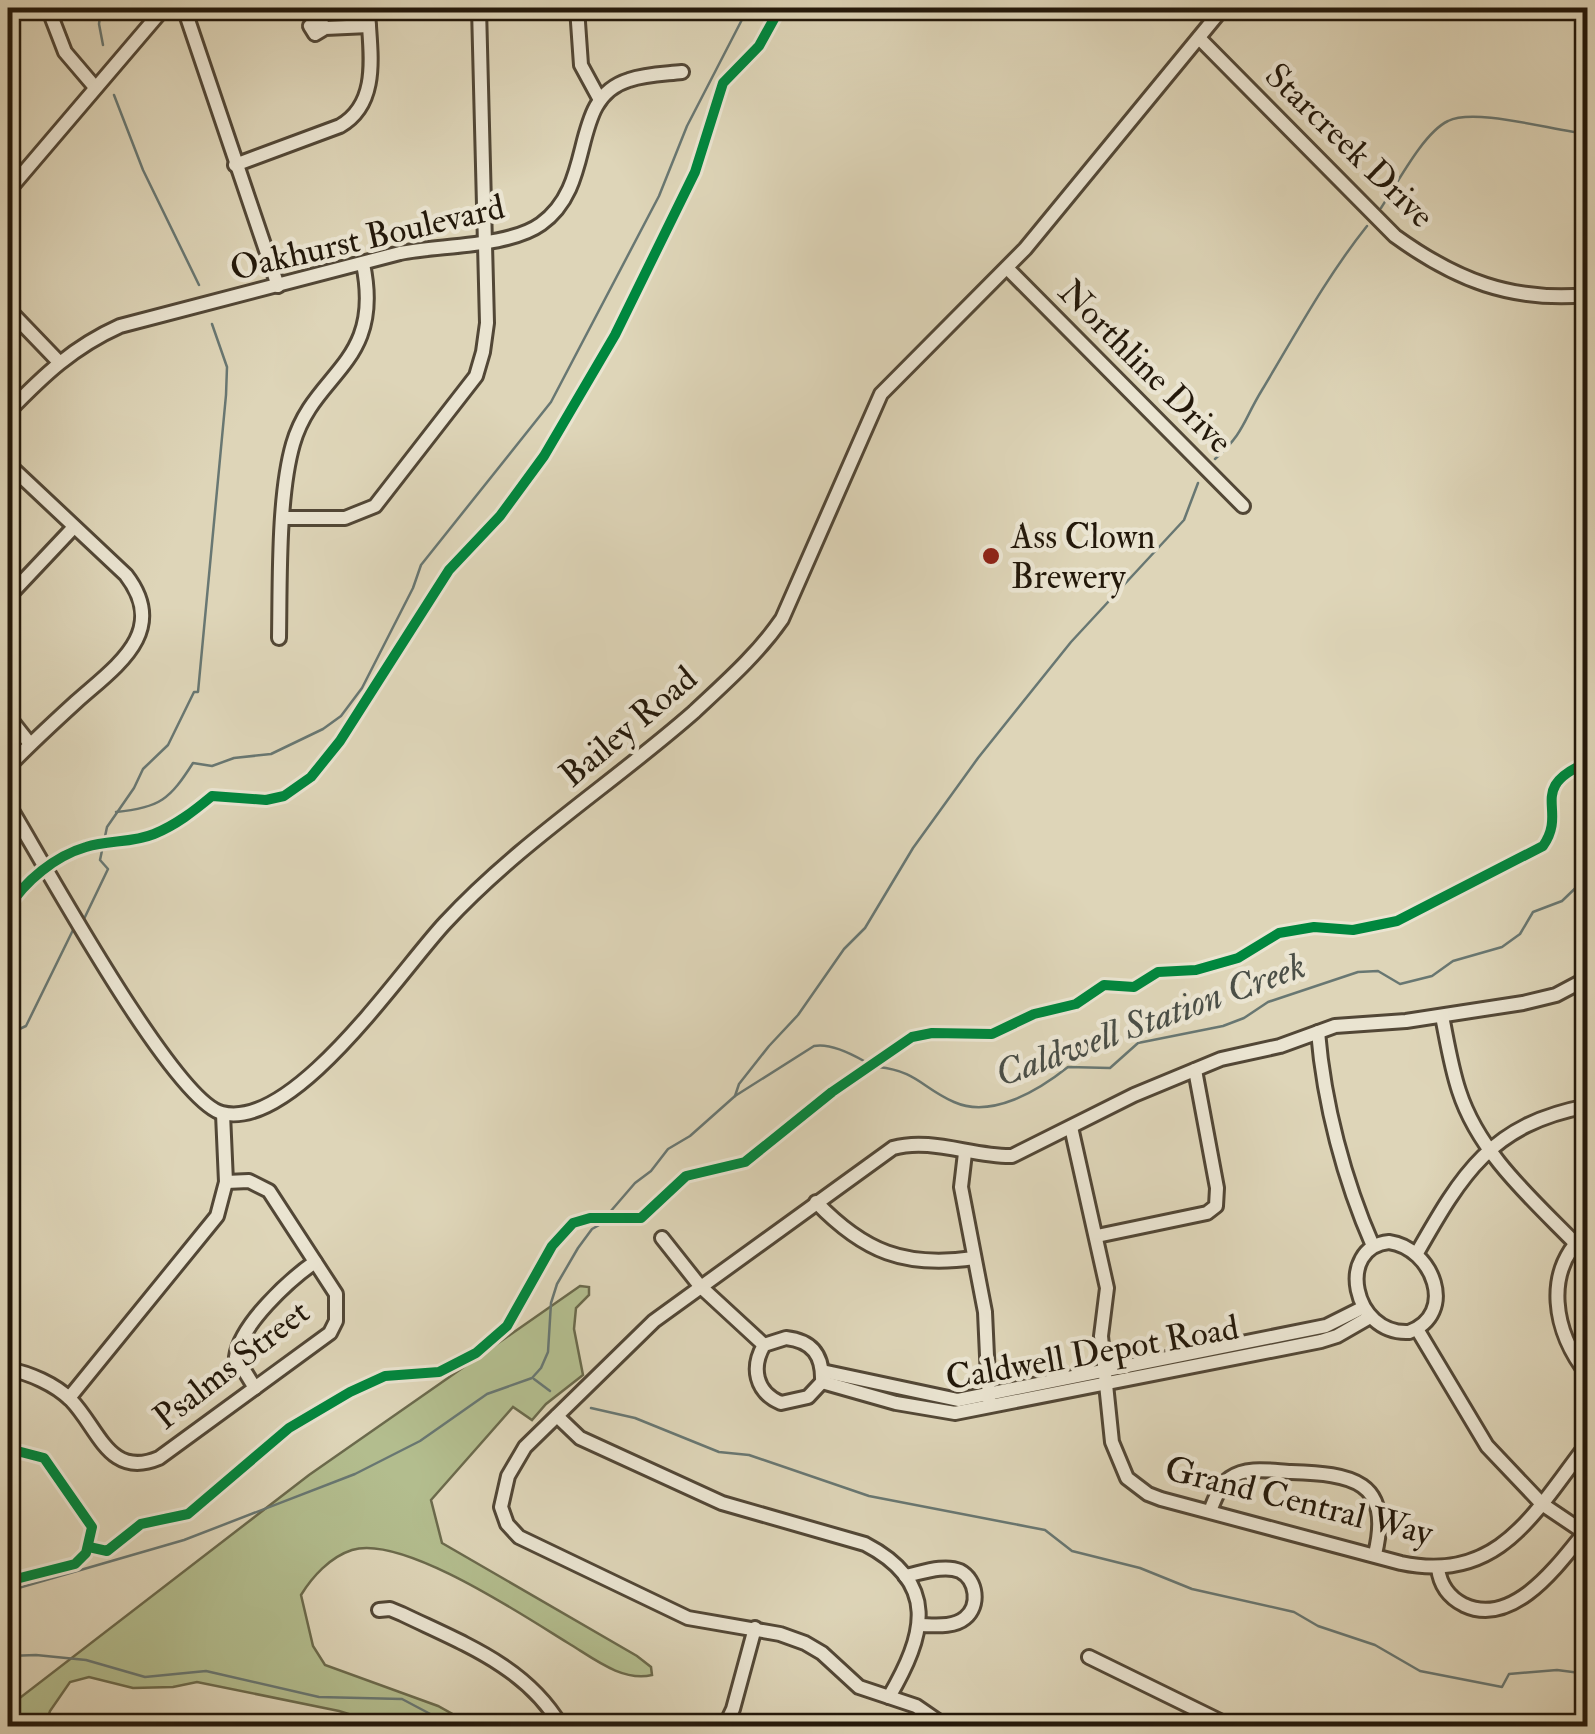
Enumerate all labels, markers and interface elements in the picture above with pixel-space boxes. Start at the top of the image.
street label: Starcreek Drive [1255,54,1443,238]
street label: Oakhurst Boulevard [226,185,509,291]
street label: Northline Drive [1049,270,1242,463]
place label: Ass Clown Brewery [1010,515,1155,599]
marker: Ass Clown Brewery [980,545,1002,567]
street label: Bailey Road [551,657,706,797]
water label: Caldwell Station Creek [989,942,1312,1098]
street label: Psalms Street [145,1290,318,1439]
street label: Caldwell Depot Road [942,1306,1242,1400]
street label: Grand Central Way [1160,1446,1438,1556]

